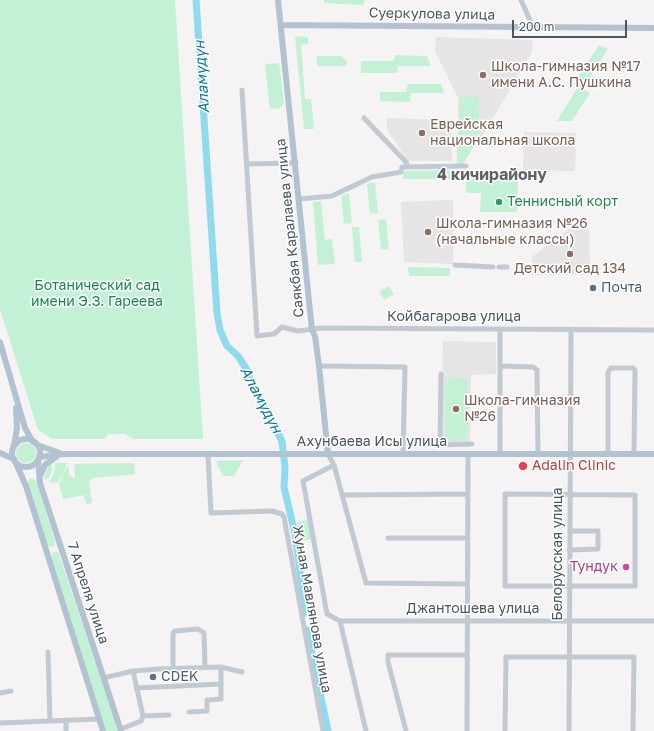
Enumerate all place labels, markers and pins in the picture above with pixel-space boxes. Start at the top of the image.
place label: Школа-гимназия №17 имени А.С. Пушкина [491,59,640,92]
marker: Школа-гимназия №17 имени А.С. Пушкина [478,70,488,80]
place label: Еврейская национальная школа [430,117,575,150]
marker: Еврейская национальная школа [417,128,427,138]
place label: Теннисный корт [507,194,618,210]
marker: Теннисный корт [494,197,504,207]
place label: Школа-гимназия №26 (начальные классы) [436,216,588,248]
marker: Школа-гимназия №26 (начальные классы) [423,227,433,237]
marker: Детский сад 134 [565,249,575,259]
place label: Детский сад 134 [514,261,626,277]
place label: Почта [601,280,642,296]
marker: Почта [588,283,598,293]
place label: Школа-гимназия №26 [464,393,580,426]
marker: Школа-гимназия №26 [451,404,461,414]
place label: Adalin Clinic [532,458,616,474]
marker: Adalin Clinic [517,460,529,472]
place label: Тундук [570,559,618,575]
marker: Тундук [621,562,631,572]
place label: CDEK [161,669,199,685]
marker: CDEK [148,672,158,682]

